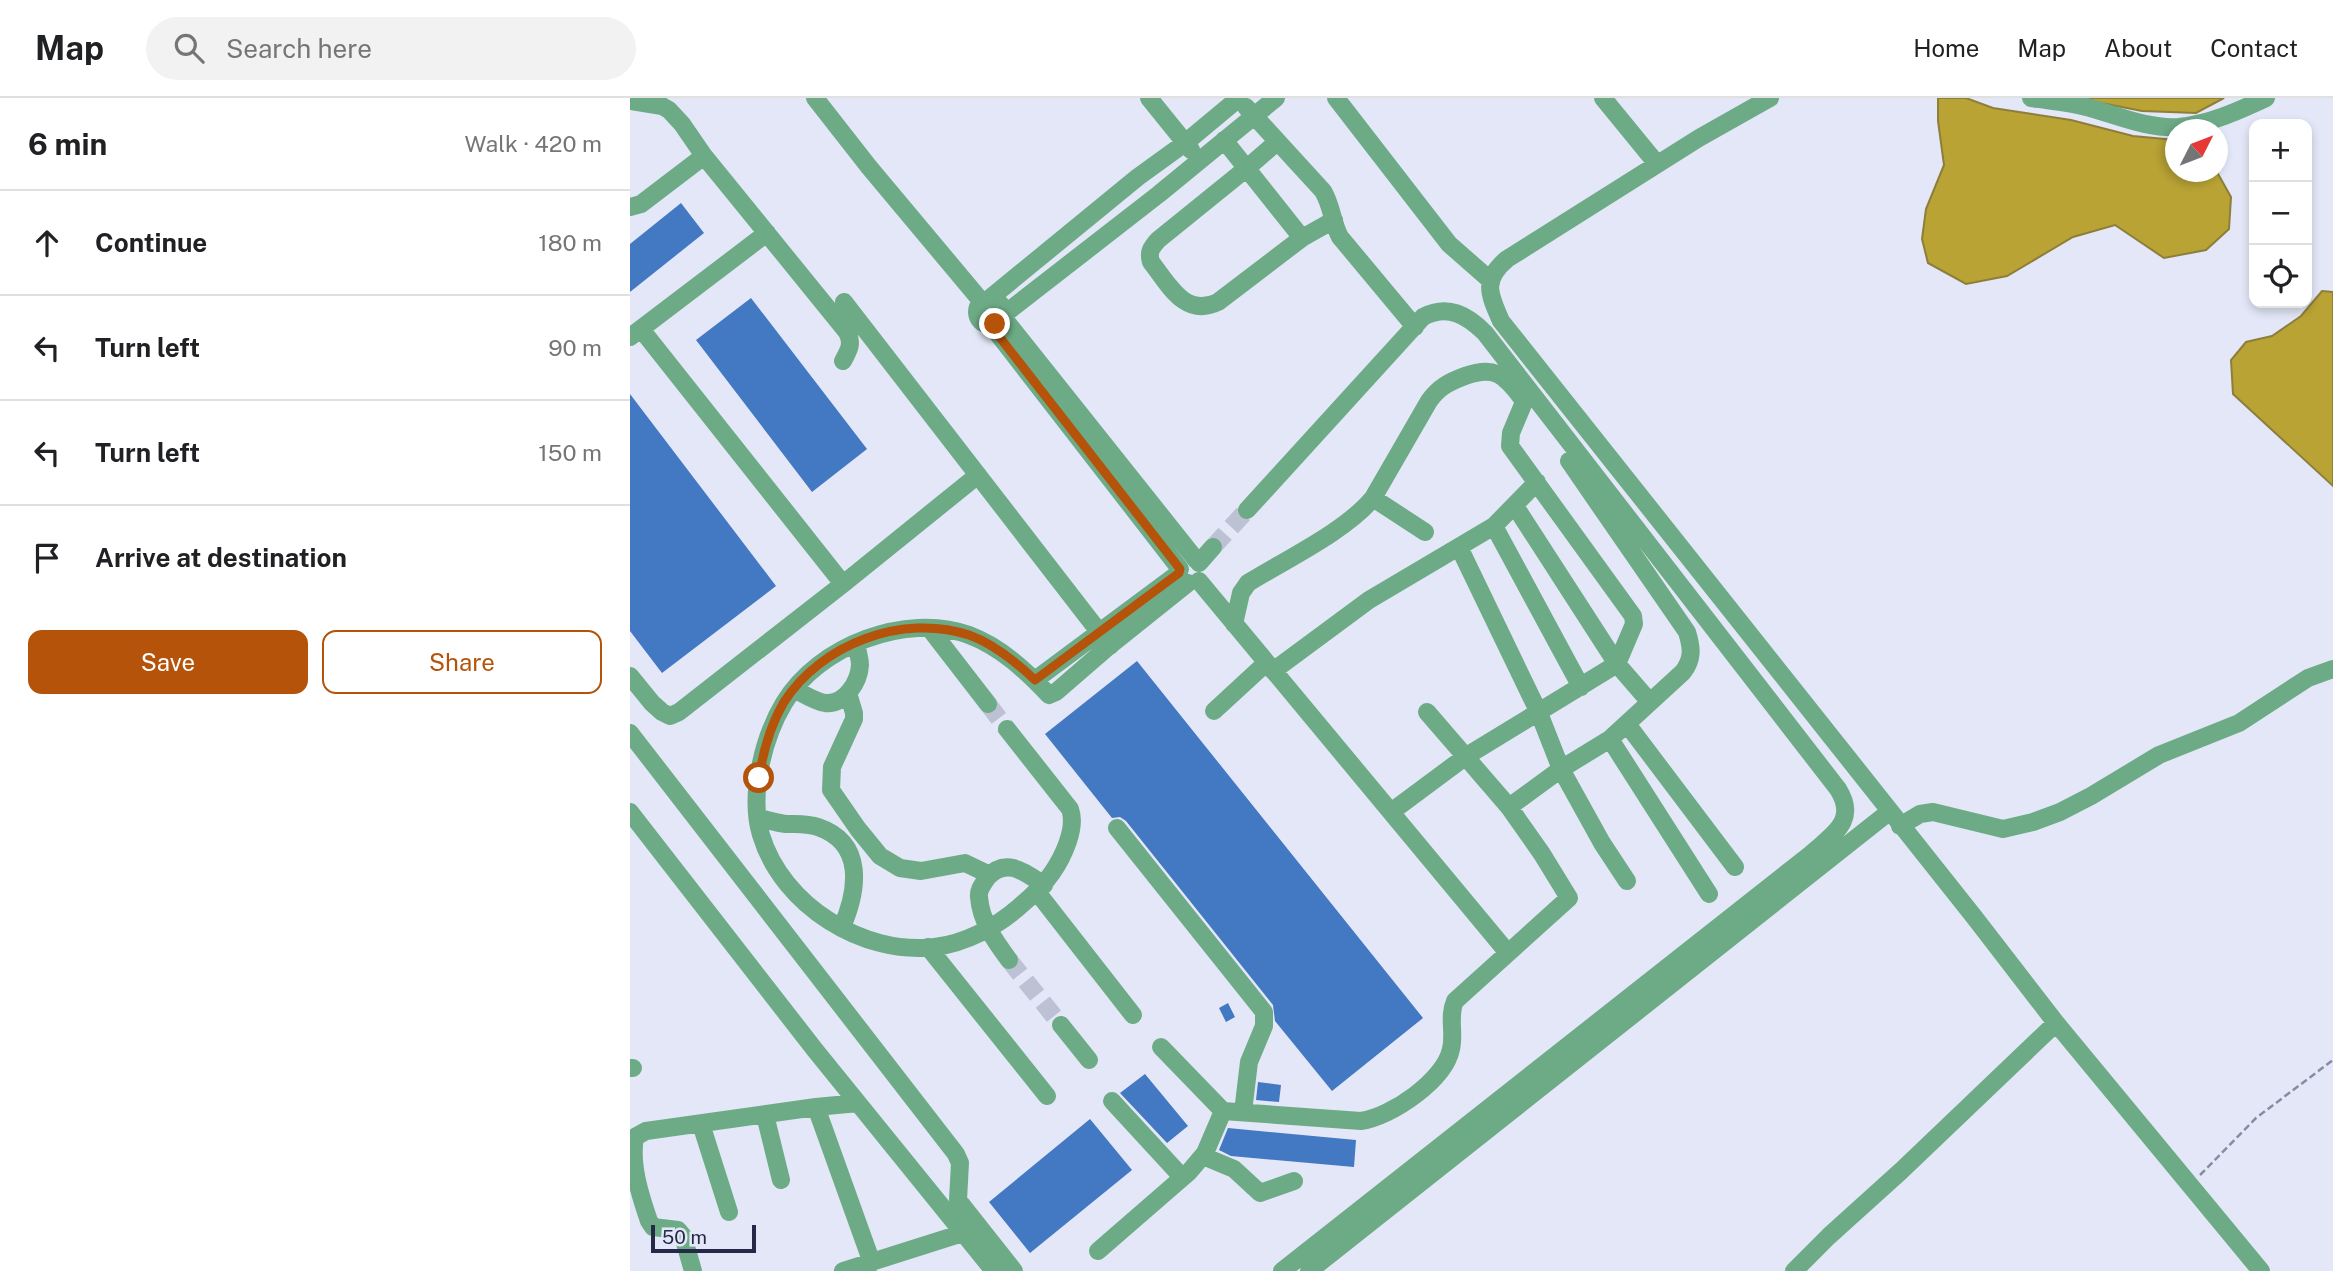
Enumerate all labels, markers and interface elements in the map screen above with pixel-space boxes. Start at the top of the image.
search box [146,17,636,80]
text: Map [35,29,104,67]
icon: search [170,29,208,67]
text: Search here [226,33,372,64]
text: Home [1913,34,1979,62]
text: Map [2017,34,2066,62]
text: About [2104,34,2172,62]
text: Contact [2210,34,2298,62]
north arrow [2165,119,2228,182]
map controls [2249,119,2312,308]
button: + [2249,119,2312,182]
text: 6 min [28,126,107,162]
text: Walk · 420 m [465,130,602,157]
button: − [2249,182,2312,245]
icon: ahead [28,224,66,262]
text: Continue [95,227,207,258]
text: 180 m [538,229,602,256]
button: locate [2249,245,2312,308]
route end [979,308,1010,339]
icon: left [28,329,66,367]
text: Turn left [95,332,200,363]
text: 90 m [548,334,602,361]
icon: left [28,434,66,472]
text: Turn left [95,437,200,468]
text: 150 m [538,439,602,466]
icon: arrive [28,539,66,577]
text: Arrive at destination [95,542,347,573]
button: Save [28,630,308,694]
button: Share [322,630,602,694]
route start [743,762,774,793]
scale bar [651,1222,756,1254]
text: 50 m [662,1226,707,1248]

